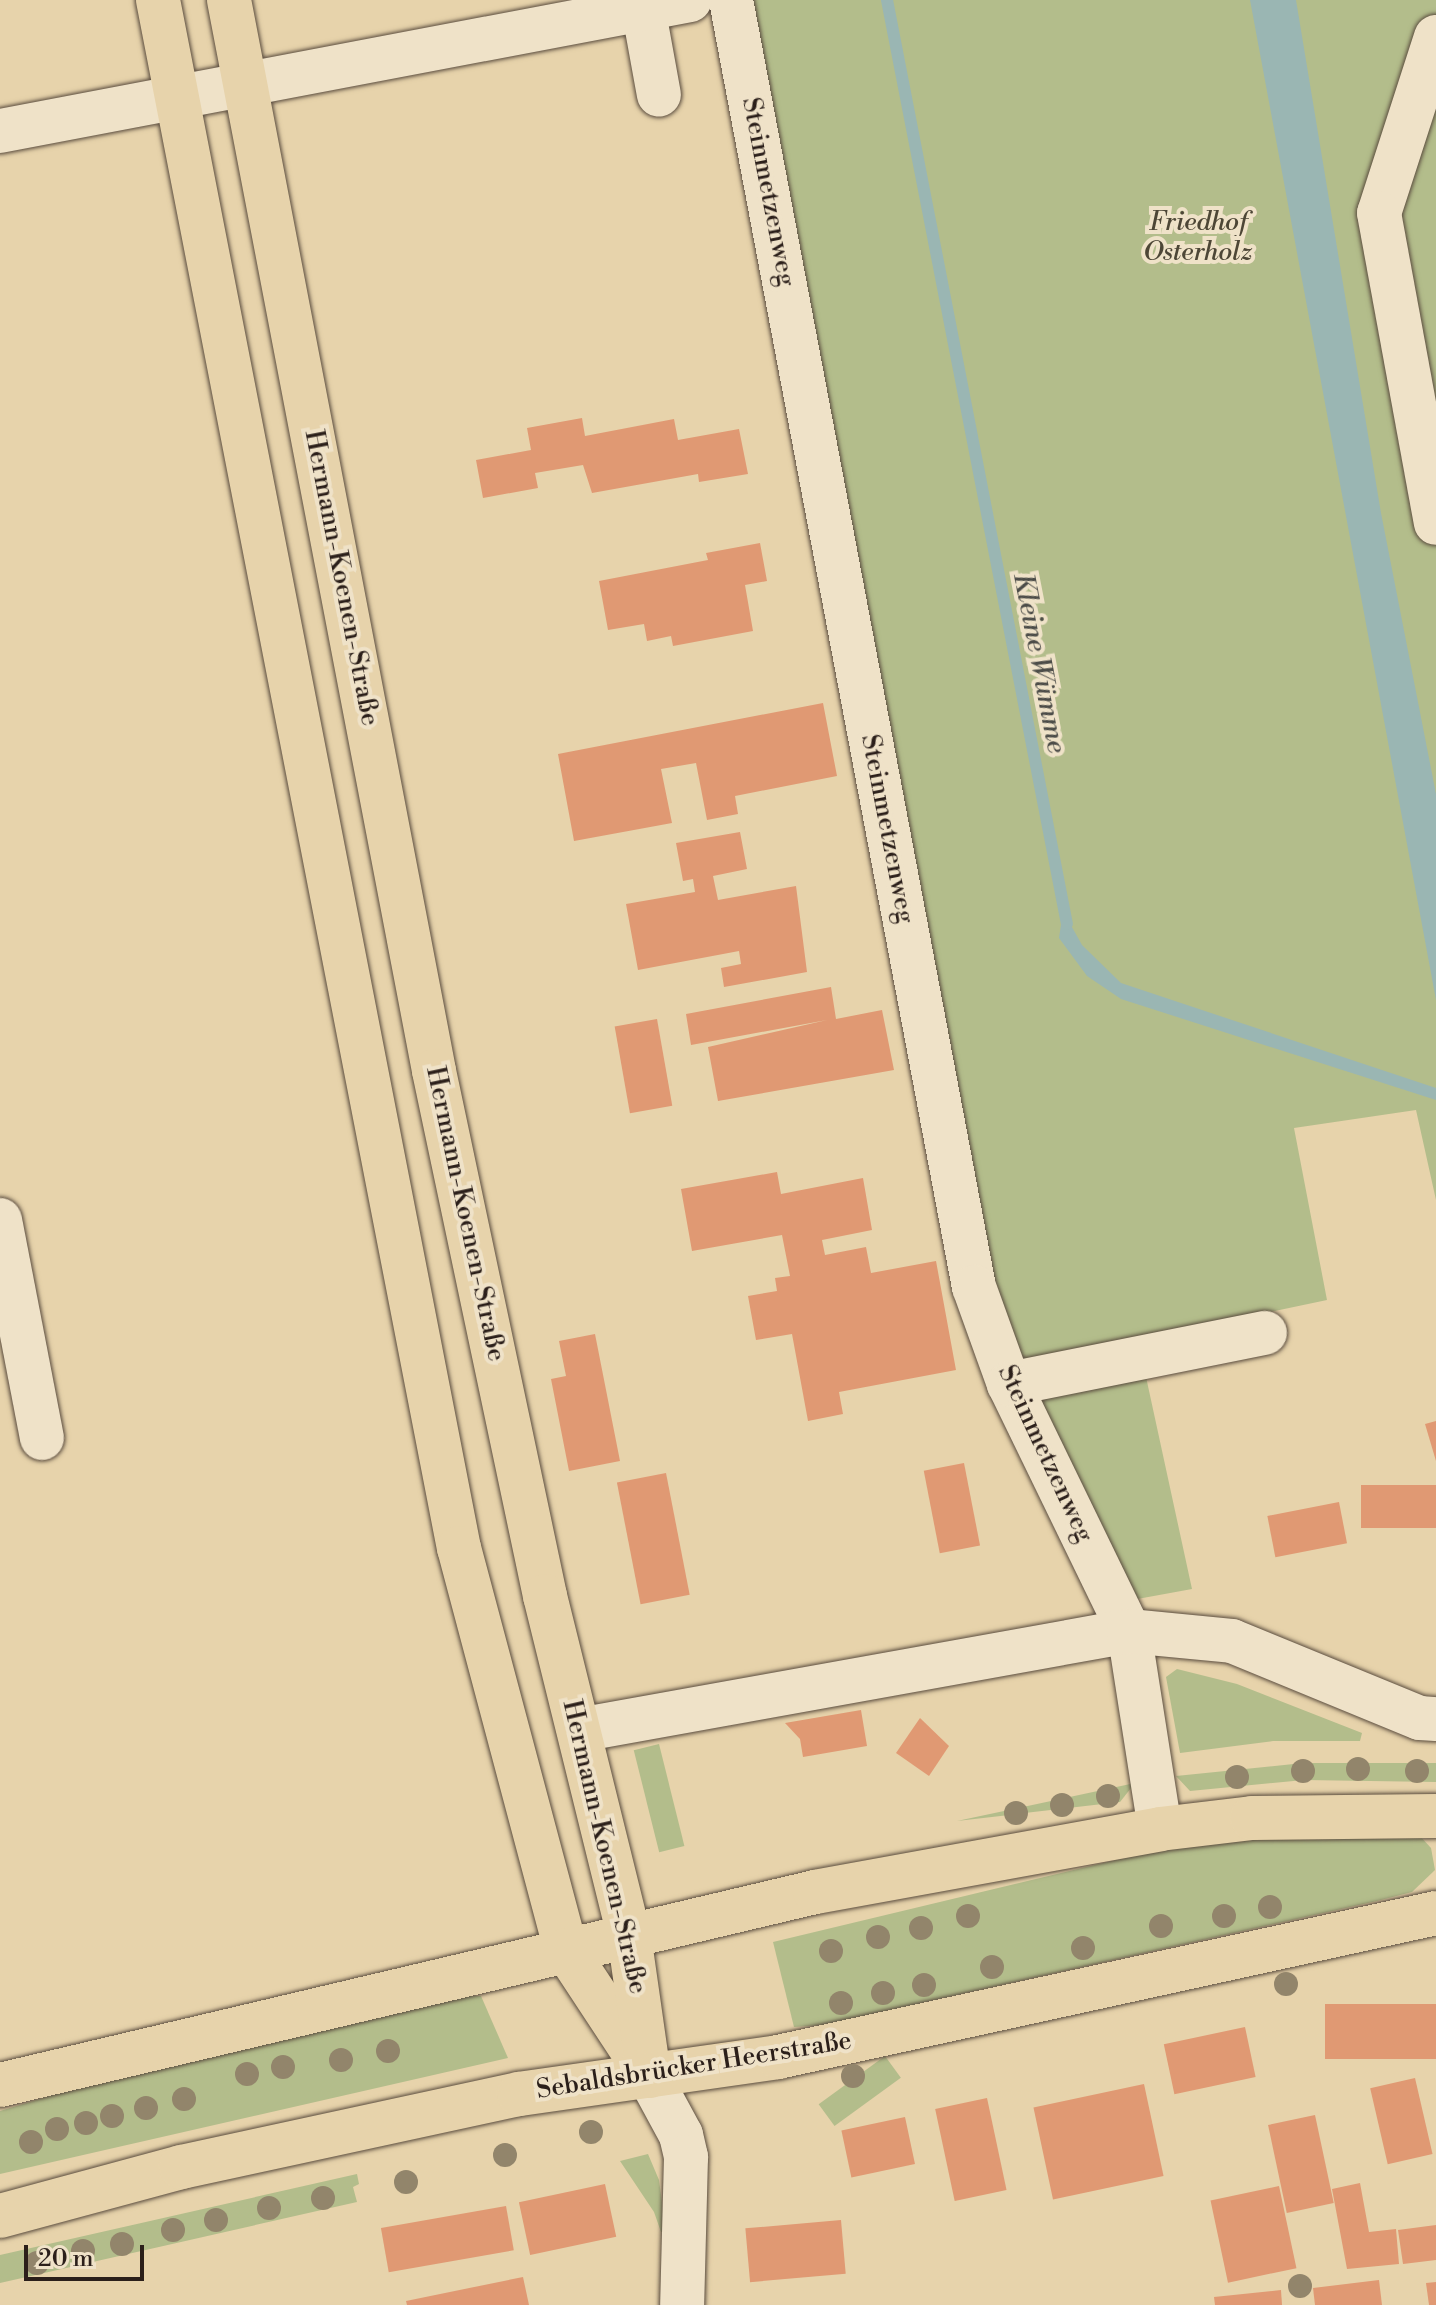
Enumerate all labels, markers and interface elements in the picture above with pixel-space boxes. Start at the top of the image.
street label: Steinmetzenweg [734,95,802,289]
park label: Friedhof Osterholz [1143,207,1253,268]
street label: Hermann-Koenen-Straße [297,428,385,728]
water label: Kleine Wümme [1005,570,1073,756]
street label: Steinmetzenweg [853,732,921,926]
street label: Hermann-Koenen-Straße [418,1064,512,1364]
street label: Steinmetzenweg [990,1361,1100,1547]
street label: Hermann-Koenen-Straße [555,1697,653,1997]
street label: Sebaldsbrücker Heerstraße [534,2026,854,2106]
scale bar [28,2229,148,2279]
text: 20 m [38,2244,94,2274]

